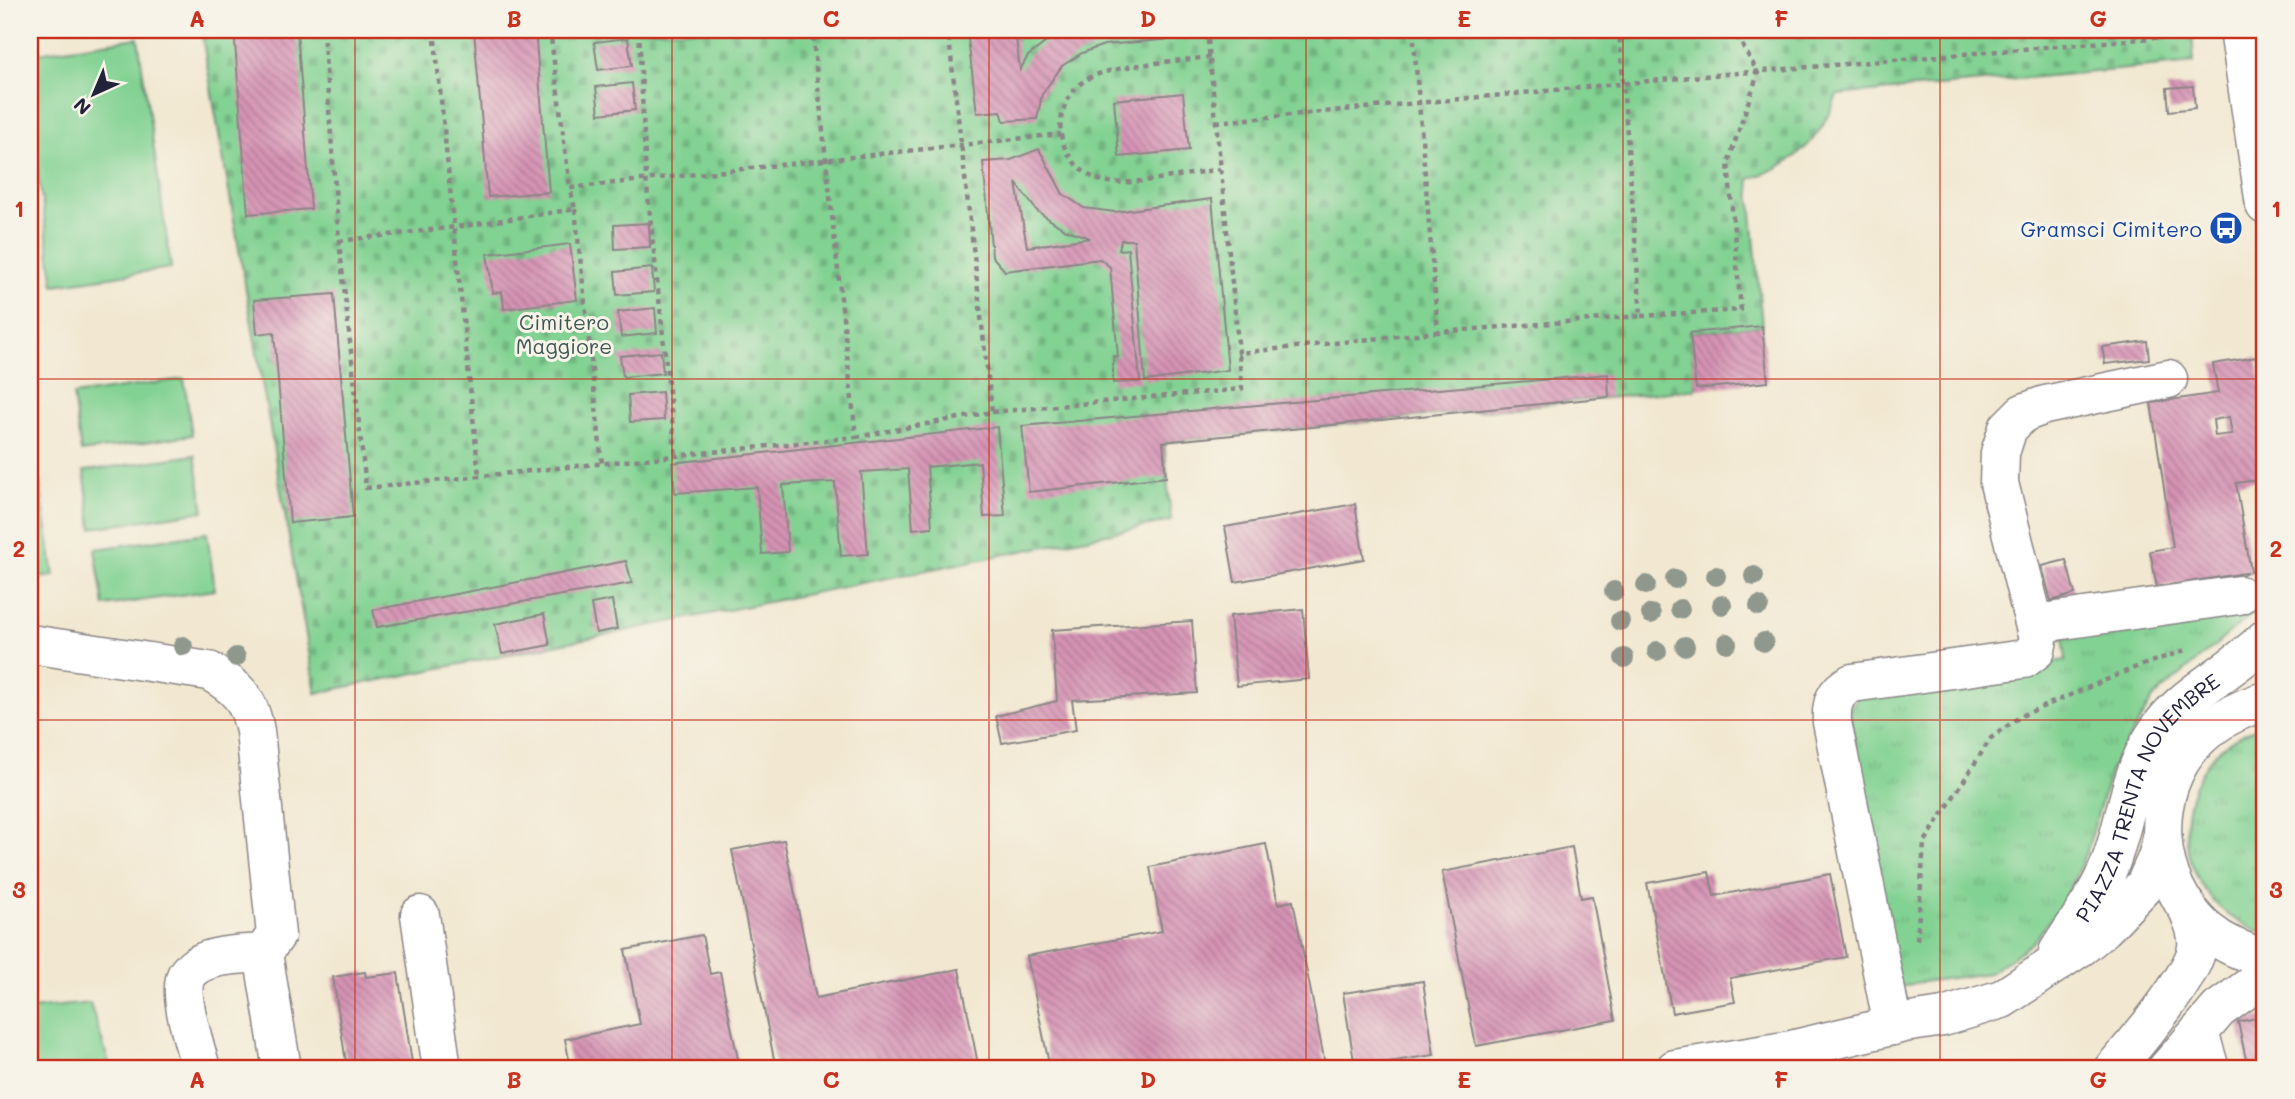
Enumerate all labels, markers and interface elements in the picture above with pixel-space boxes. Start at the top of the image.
text: A [189,3,205,33]
text: B [506,3,522,33]
text: C [822,3,840,33]
text: D [1140,3,1156,33]
text: E [1457,3,1471,33]
text: F [1774,3,1788,33]
text: G [2089,3,2107,33]
north arrow [60,60,130,130]
text: N [68,93,96,121]
text: 1 [14,193,24,223]
text: 1 [2271,193,2281,223]
bus stop icon: Gramsci Cimitero [2207,209,2245,247]
place label: Gramsci Cimitero [2021,215,2202,242]
park label: Cimitero Maggiore [516,308,612,359]
text: 2 [13,533,25,563]
text: 2 [2270,533,2282,563]
street label: PIAZZA TRENTA NOVEMBRE [2069,666,2224,926]
text: 3 [12,874,26,904]
text: 3 [2269,874,2283,904]
text: A [189,1064,205,1094]
text: B [506,1064,522,1094]
text: C [822,1064,840,1094]
text: D [1140,1064,1156,1094]
text: E [1457,1064,1471,1094]
text: F [1774,1064,1788,1094]
text: G [2089,1064,2107,1094]

